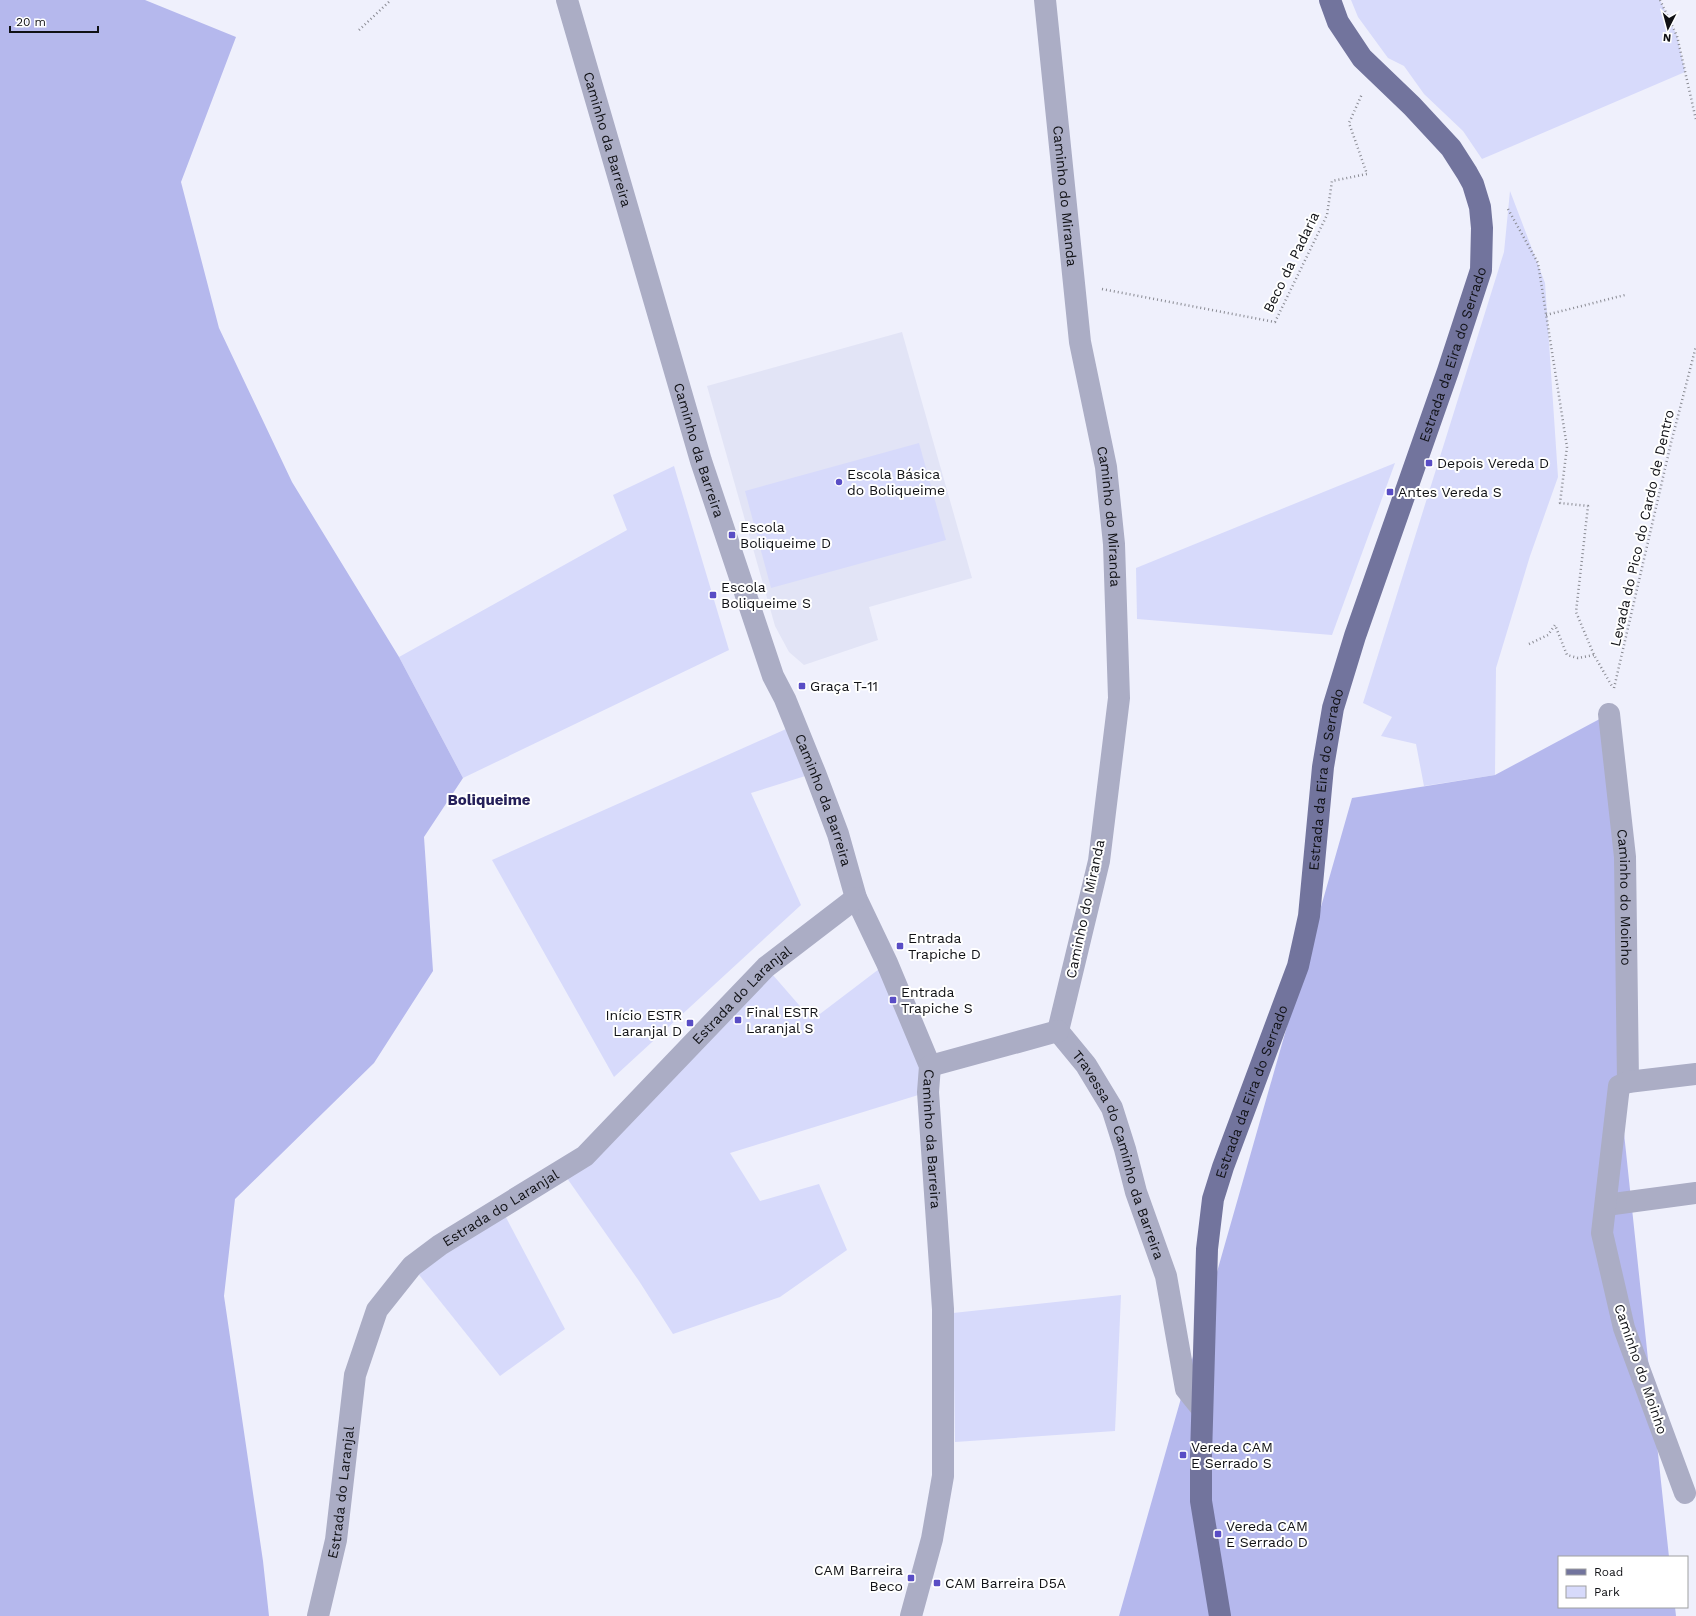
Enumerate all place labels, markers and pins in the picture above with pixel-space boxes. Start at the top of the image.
place label: Depois Vereda D [1437,455,1549,471]
marker: Depois Vereda D [1424,458,1434,468]
place label: Escola Básica do Boliqueime [847,466,945,498]
marker: Escola Básica do Boliqueime [834,477,844,487]
place label: Antes Vereda S [1398,484,1502,500]
marker: Antes Vereda S [1385,487,1395,497]
place label: Escola Boliqueime D [740,519,831,551]
marker: Escola Boliqueime D [727,530,737,540]
place label: Escola Boliqueime S [721,579,811,611]
marker: Escola Boliqueime S [708,590,718,600]
place label: Graça T-11 [810,678,878,694]
marker: Graça T-11 [797,681,807,691]
place label: Entrada Trapiche D [908,930,981,962]
marker: Entrada Trapiche D [895,941,905,951]
place label: Entrada Trapiche S [901,984,973,1016]
marker: Entrada Trapiche S [888,995,898,1005]
place label: Final ESTR Laranjal S [746,1004,819,1036]
place label: Início ESTR Laranjal D [606,1007,682,1039]
marker: Final ESTR Laranjal S [733,1015,743,1025]
marker: Início ESTR Laranjal D [685,1018,695,1028]
place label: Vereda CAM E Serrado S [1191,1439,1273,1471]
marker: Vereda CAM E Serrado S [1178,1450,1188,1460]
place label: Vereda CAM E Serrado D [1226,1518,1308,1550]
marker: Vereda CAM E Serrado D [1213,1529,1223,1539]
place label: CAM Barreira Beco [814,1562,903,1594]
marker: CAM Barreira Beco [906,1573,916,1583]
place label: CAM Barreira D5A [945,1575,1066,1591]
marker: CAM Barreira D5A [932,1578,942,1588]

